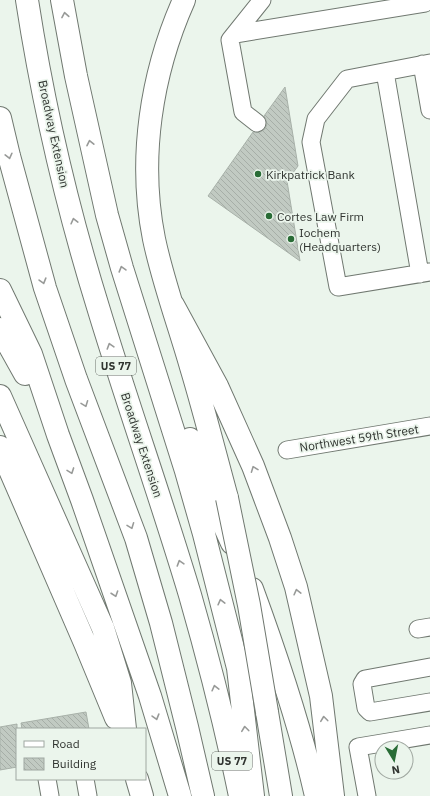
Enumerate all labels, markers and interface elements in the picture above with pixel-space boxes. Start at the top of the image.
one-way arrow [61,12,69,19]
street label: Broadway Extension [35,79,73,189]
one-way arrow [87,140,95,146]
one-way arrow [4,152,13,159]
place label: Kirkpatrick Bank [266,167,356,182]
marker: Kirkpatrick Bank [253,169,263,179]
place label: Cortes Law Firm [277,209,364,224]
marker: Cortes Law Firm [264,211,274,221]
one-way arrow [70,218,79,225]
place label: Iochem (Headquarters) [299,225,381,254]
marker: Iochem (Headquarters) [286,234,296,244]
one-way arrow [118,266,127,273]
one-way arrow [38,278,47,285]
one-way arrow [106,343,115,350]
road number: US 77 [96,357,136,375]
street label: Broadway Extension [118,391,166,499]
one-way arrow [81,401,89,408]
street label: Northwest 59th Street [298,421,420,455]
one-way arrow [251,466,259,473]
one-way arrow [67,468,75,475]
one-way arrow [126,522,134,529]
one-way arrow [176,560,185,567]
one-way arrow [293,589,302,596]
one-way arrow [110,590,118,597]
one-way arrow [218,599,226,605]
one-way arrow [211,685,220,692]
one-way arrow [151,713,160,720]
one-way arrow [320,716,329,722]
one-way arrow [241,726,250,733]
legend [16,728,146,780]
text: Road [52,736,80,751]
north arrow [374,740,414,780]
road number: US 77 [212,752,252,770]
text: Building [52,756,97,771]
text: N [391,762,401,777]

